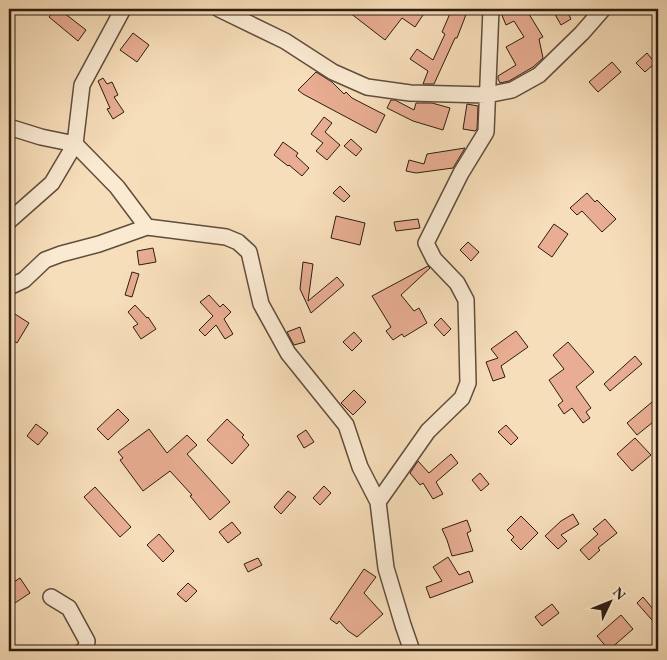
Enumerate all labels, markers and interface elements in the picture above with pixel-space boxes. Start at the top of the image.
north arrow [584,578,634,628]
text: N [609,583,630,604]

